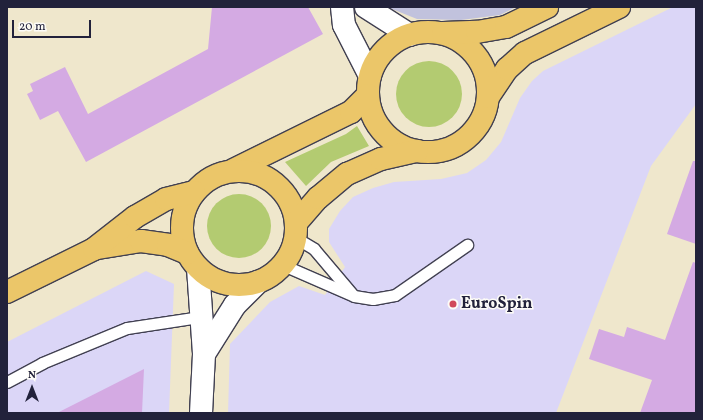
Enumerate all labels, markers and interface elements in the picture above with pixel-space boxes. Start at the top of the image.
scale bar [14,12,93,38]
text: 20 m [19,19,46,35]
place label: EuroSpin [461,294,533,314]
marker: EuroSpin [448,299,458,309]
north arrow [12,368,52,408]
text: N [28,368,36,383]

